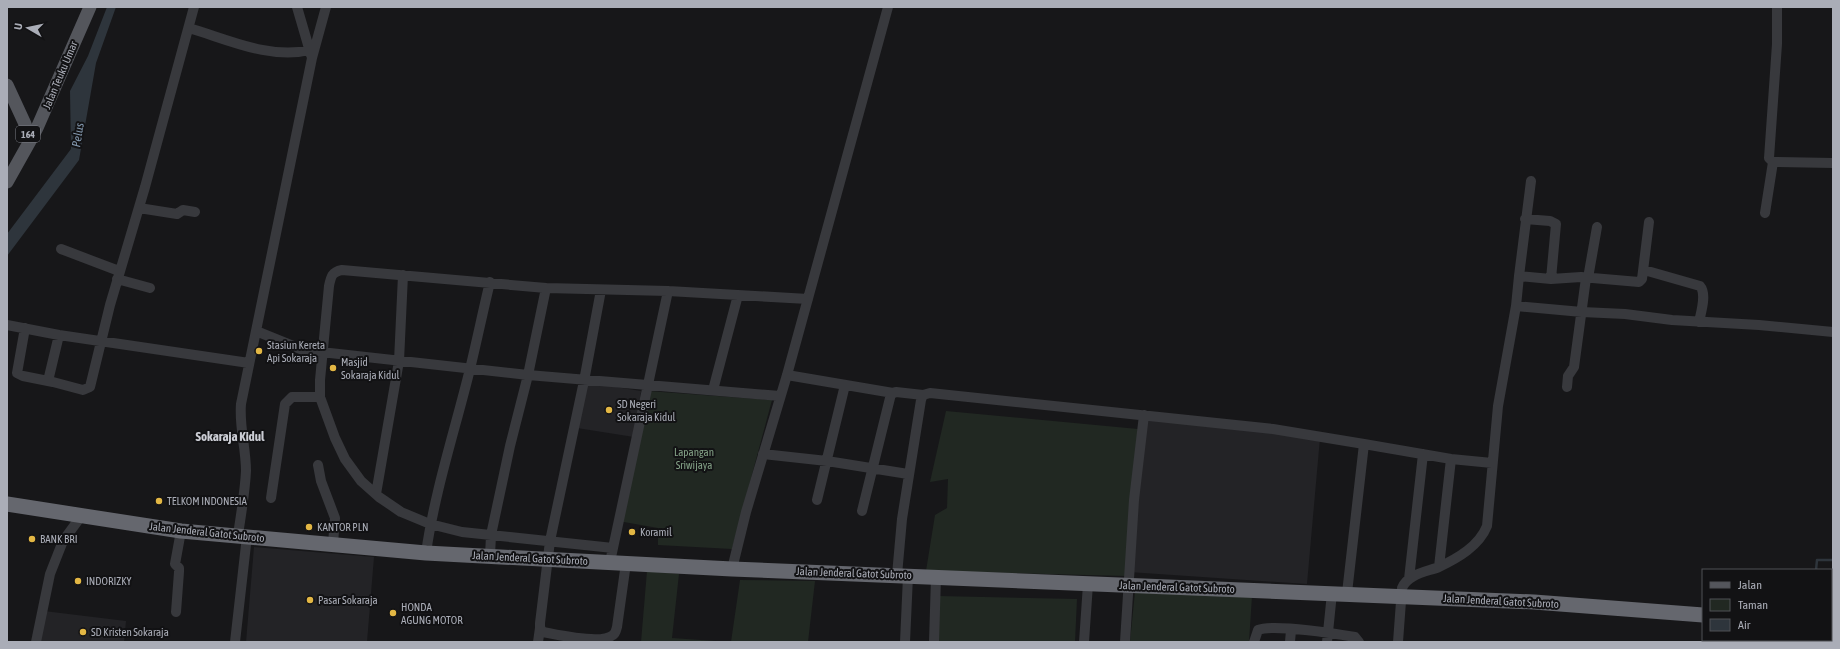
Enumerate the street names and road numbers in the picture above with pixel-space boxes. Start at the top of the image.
street label: Jalan Teuku Umar [40,39,80,111]
road number: 164 [16,126,40,142]
street label: Jalan Jenderal Gatot Subroto [149,520,265,544]
street label: Jalan Jenderal Gatot Subroto [472,549,588,567]
street label: Jalan Jenderal Gatot Subroto [796,565,912,581]
street label: Jalan Jenderal Gatot Subroto [1119,579,1235,595]
street label: Jalan Jenderal Gatot Subroto [1443,592,1559,610]

